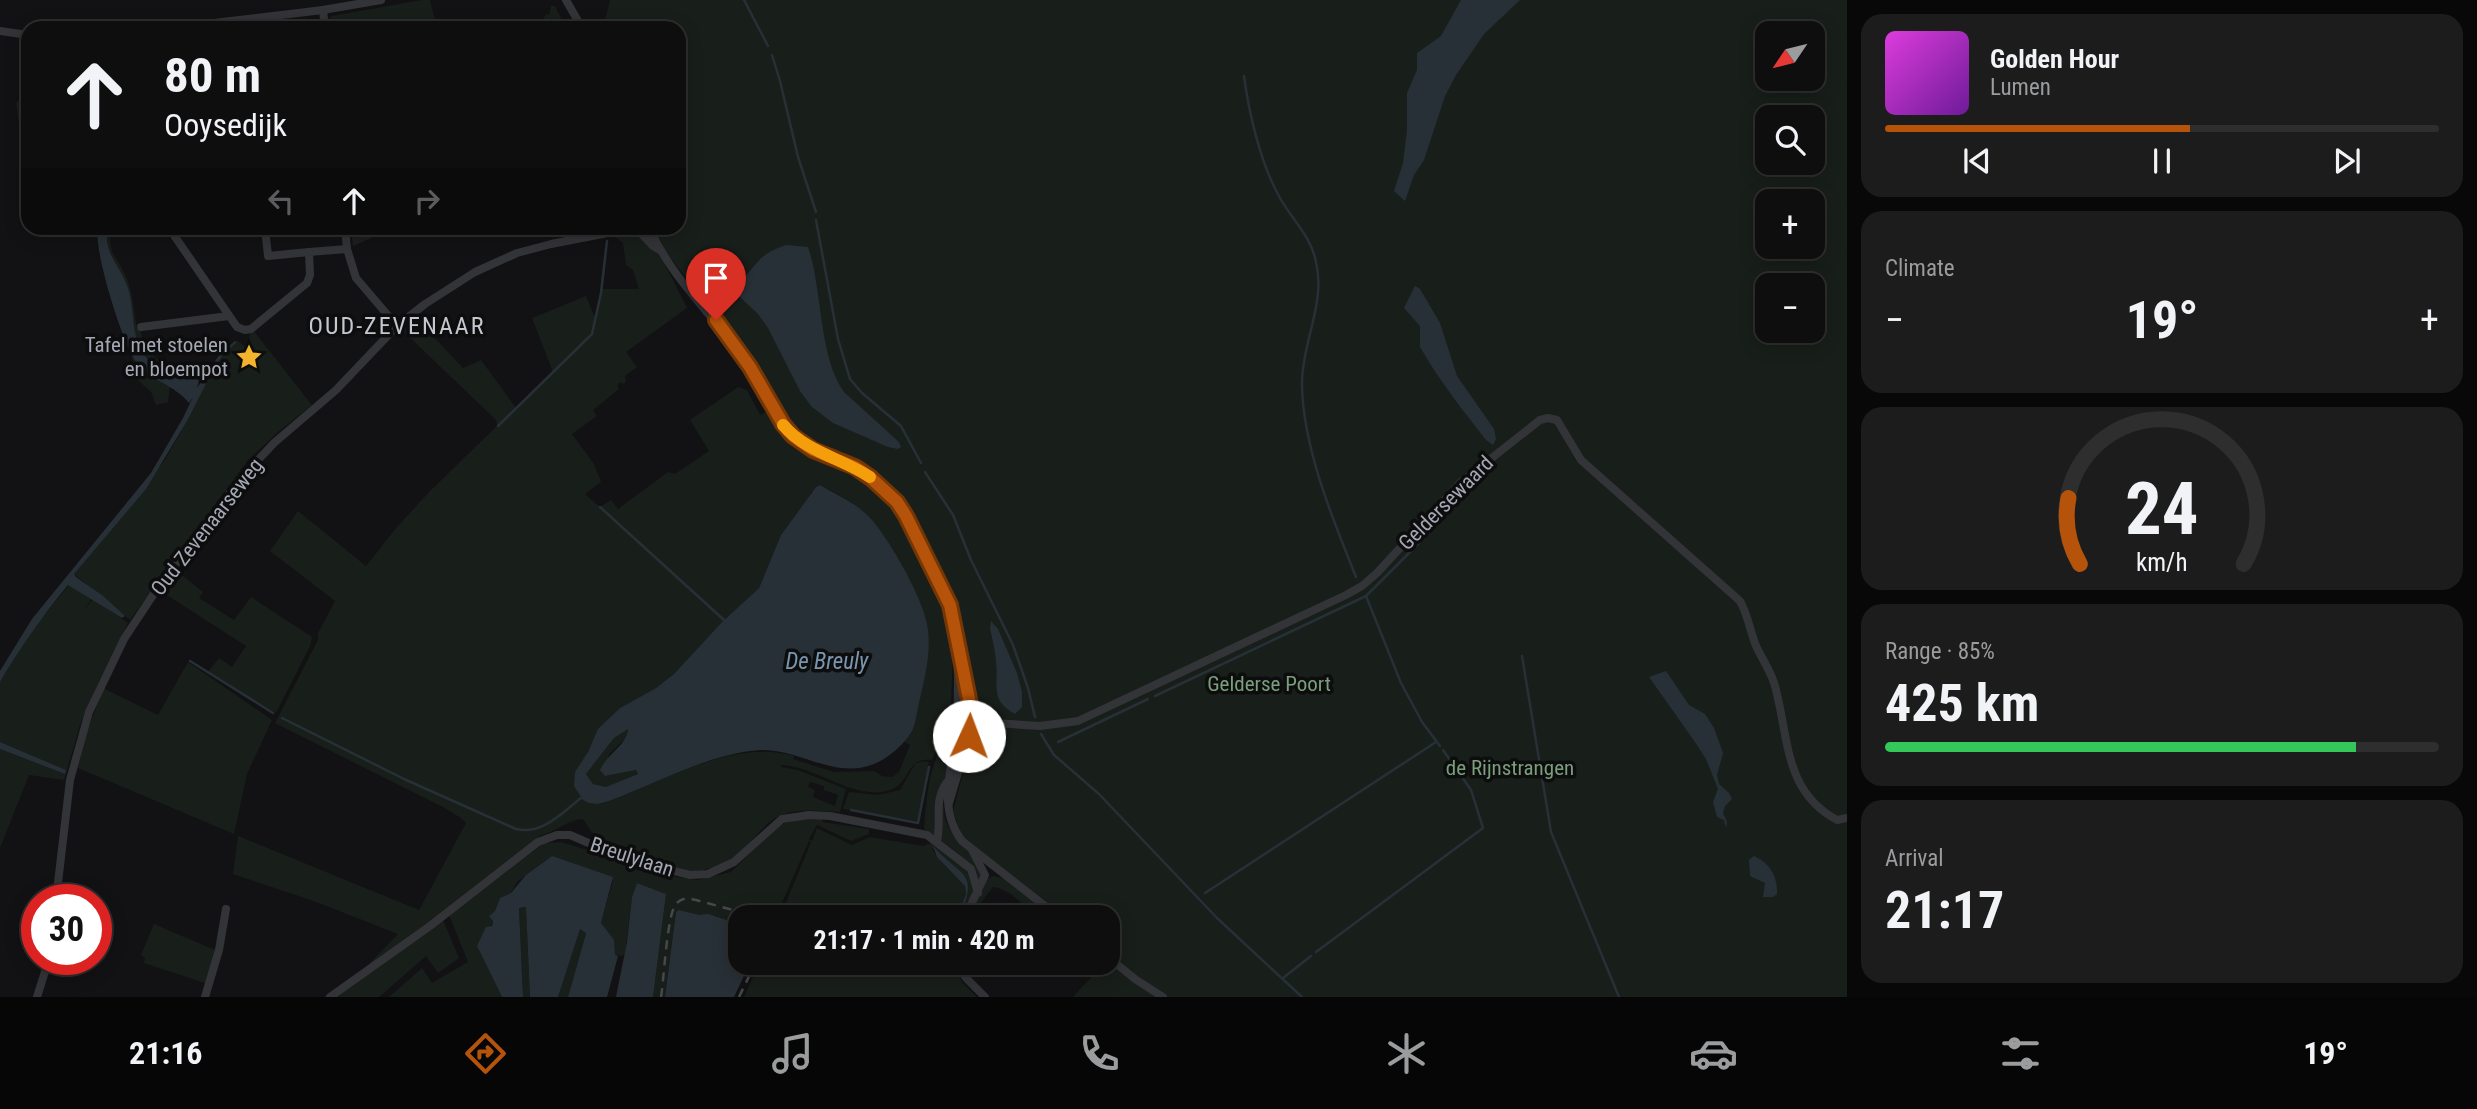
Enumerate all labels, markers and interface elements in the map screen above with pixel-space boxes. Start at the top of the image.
north arrow [1755,21,1825,91]
map controls [1755,21,1825,343]
text: Golden Hour [1990,44,2119,74]
text: 80 m [164,47,261,104]
icon: ahead [49,49,140,140]
text: Lumen [1990,74,2051,101]
button: search [1755,105,1825,175]
text: Ooysedijk [164,106,287,144]
icon: previous [1958,142,1996,180]
icon: pause [2143,142,2181,180]
icon: next [2328,142,2366,180]
icon: left [262,182,300,220]
icon: ahead [335,182,373,220]
icon: right [408,182,446,220]
button: + [1755,189,1825,259]
pin [686,248,746,320]
text: Climate [1885,255,1955,282]
icon: arrive [697,259,735,297]
button: − [1755,273,1825,343]
text: 19° [2126,290,2198,351]
text: − [1885,298,1904,342]
text: + [2420,298,2439,342]
district label: OUD-ZEVENAAR [309,312,485,340]
place label: Tafel met stoelen en bloempot [85,333,228,381]
place icon: Tafel met stoelen en bloempot [234,342,264,372]
street label: Geldersewaard [1394,451,1498,555]
street label: Oud Zevenaarseweg [146,454,268,600]
text: 24 [2125,467,2199,553]
text: km/h [2136,548,2188,577]
text: Range · 85% [1885,638,1995,665]
water label: De Breuly [786,648,869,675]
park label: Gelderse Poort [1207,672,1331,696]
text: 425 km [1885,673,2039,734]
position arrow [932,699,1006,773]
park label: de Rijnstrangen [1446,756,1574,780]
street label: Breulylaan [587,832,677,882]
text: Arrival [1885,845,1944,872]
text: 21:17 [1885,880,2004,941]
speed limit sign: 30 [21,884,112,975]
text: 21:17 · 1 min · 420 m [814,925,1034,955]
icon: directions [461,1029,510,1078]
icon: music [768,1029,817,1078]
icon: phone [1075,1029,1124,1078]
icon: climate [1382,1029,1431,1078]
icon: car [1689,1029,1738,1078]
icon: filters [1996,1029,2045,1078]
text: 21:16 [129,1034,202,1072]
text: 19° [2303,1034,2348,1072]

